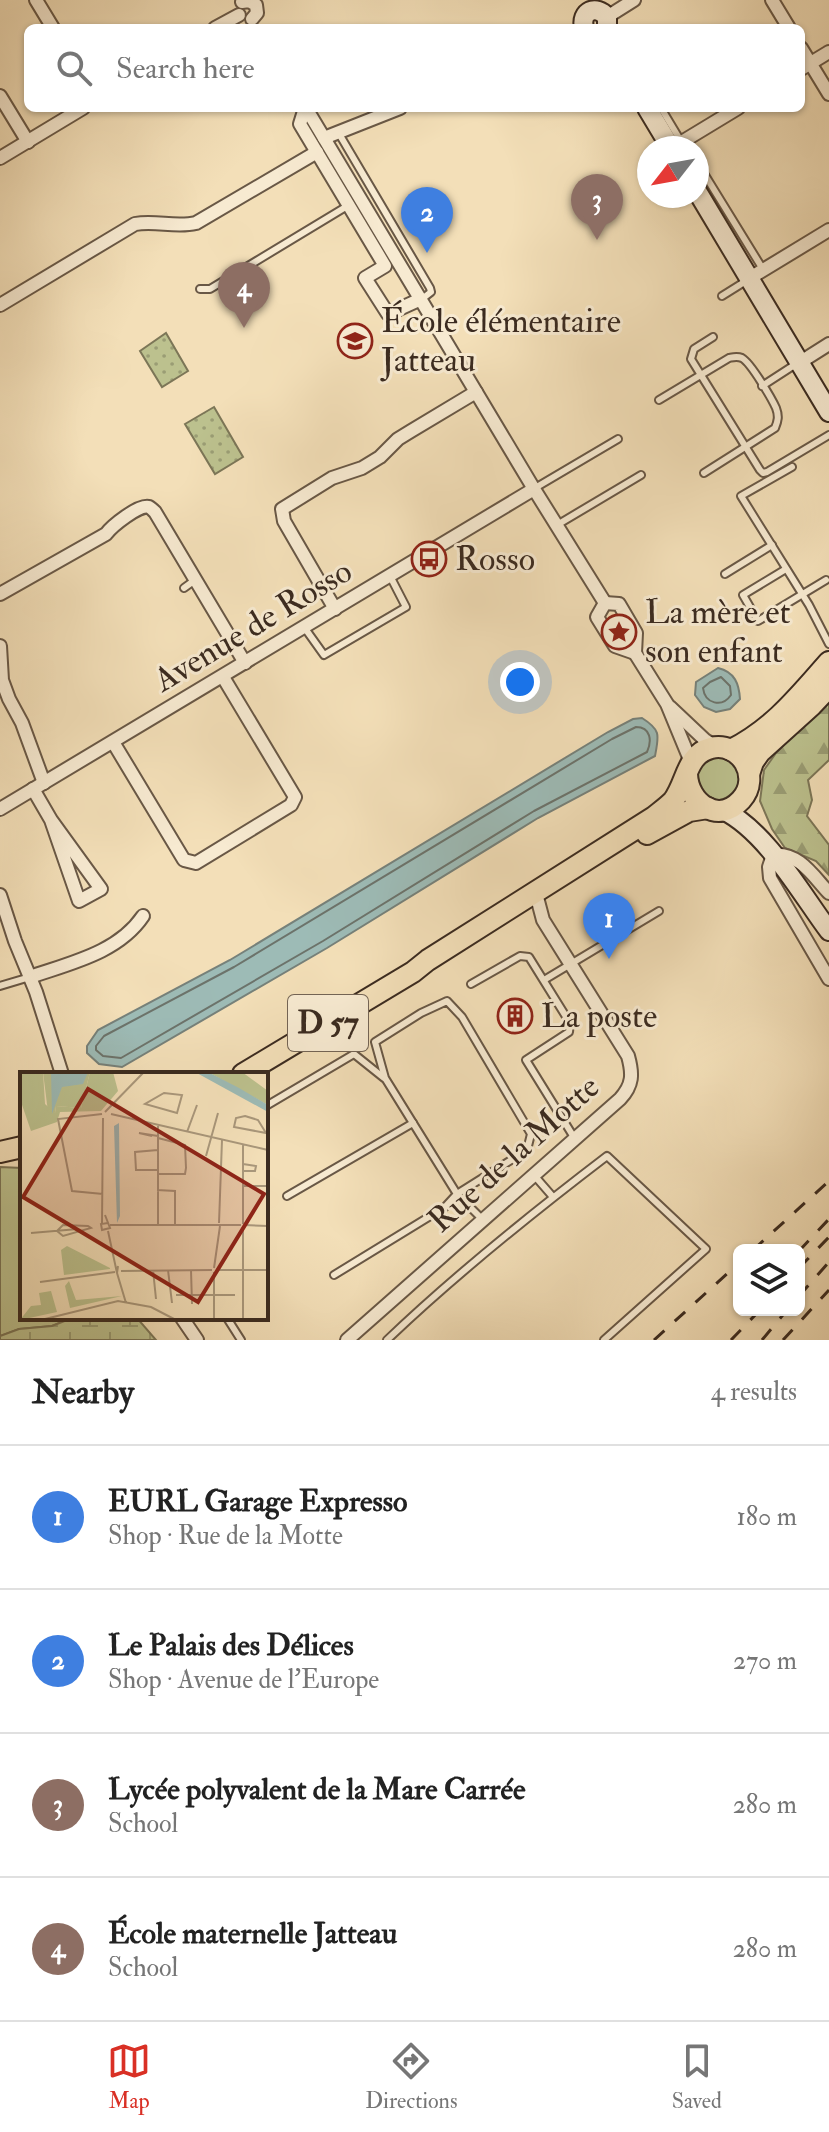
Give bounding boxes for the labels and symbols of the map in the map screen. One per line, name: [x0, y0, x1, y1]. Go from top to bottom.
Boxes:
north arrow: [637, 136, 709, 208]
pin: 3: [571, 174, 623, 240]
pin: 2: [401, 187, 453, 253]
pin: 4: [218, 262, 270, 328]
place label: École élémentaire Jatteau: [380, 299, 621, 382]
school or university icon: École élémentaire Jatteau: [336, 322, 374, 360]
place label: Rosso: [455, 538, 535, 581]
bus stop icon: Rosso: [410, 540, 448, 578]
street label: Avenue de Rosso: [145, 550, 360, 703]
place label: La mère et son enfant: [645, 591, 790, 673]
place icon: La mère et son enfant: [600, 613, 638, 651]
your location: [500, 662, 540, 702]
pin: 1: [583, 893, 635, 959]
road number: D 57: [288, 995, 368, 1051]
place label: La poste: [541, 995, 657, 1038]
building icon: La poste: [496, 997, 534, 1035]
street label: Rue de la Motte: [419, 1066, 609, 1242]
inset map: [20, 1072, 268, 1320]

